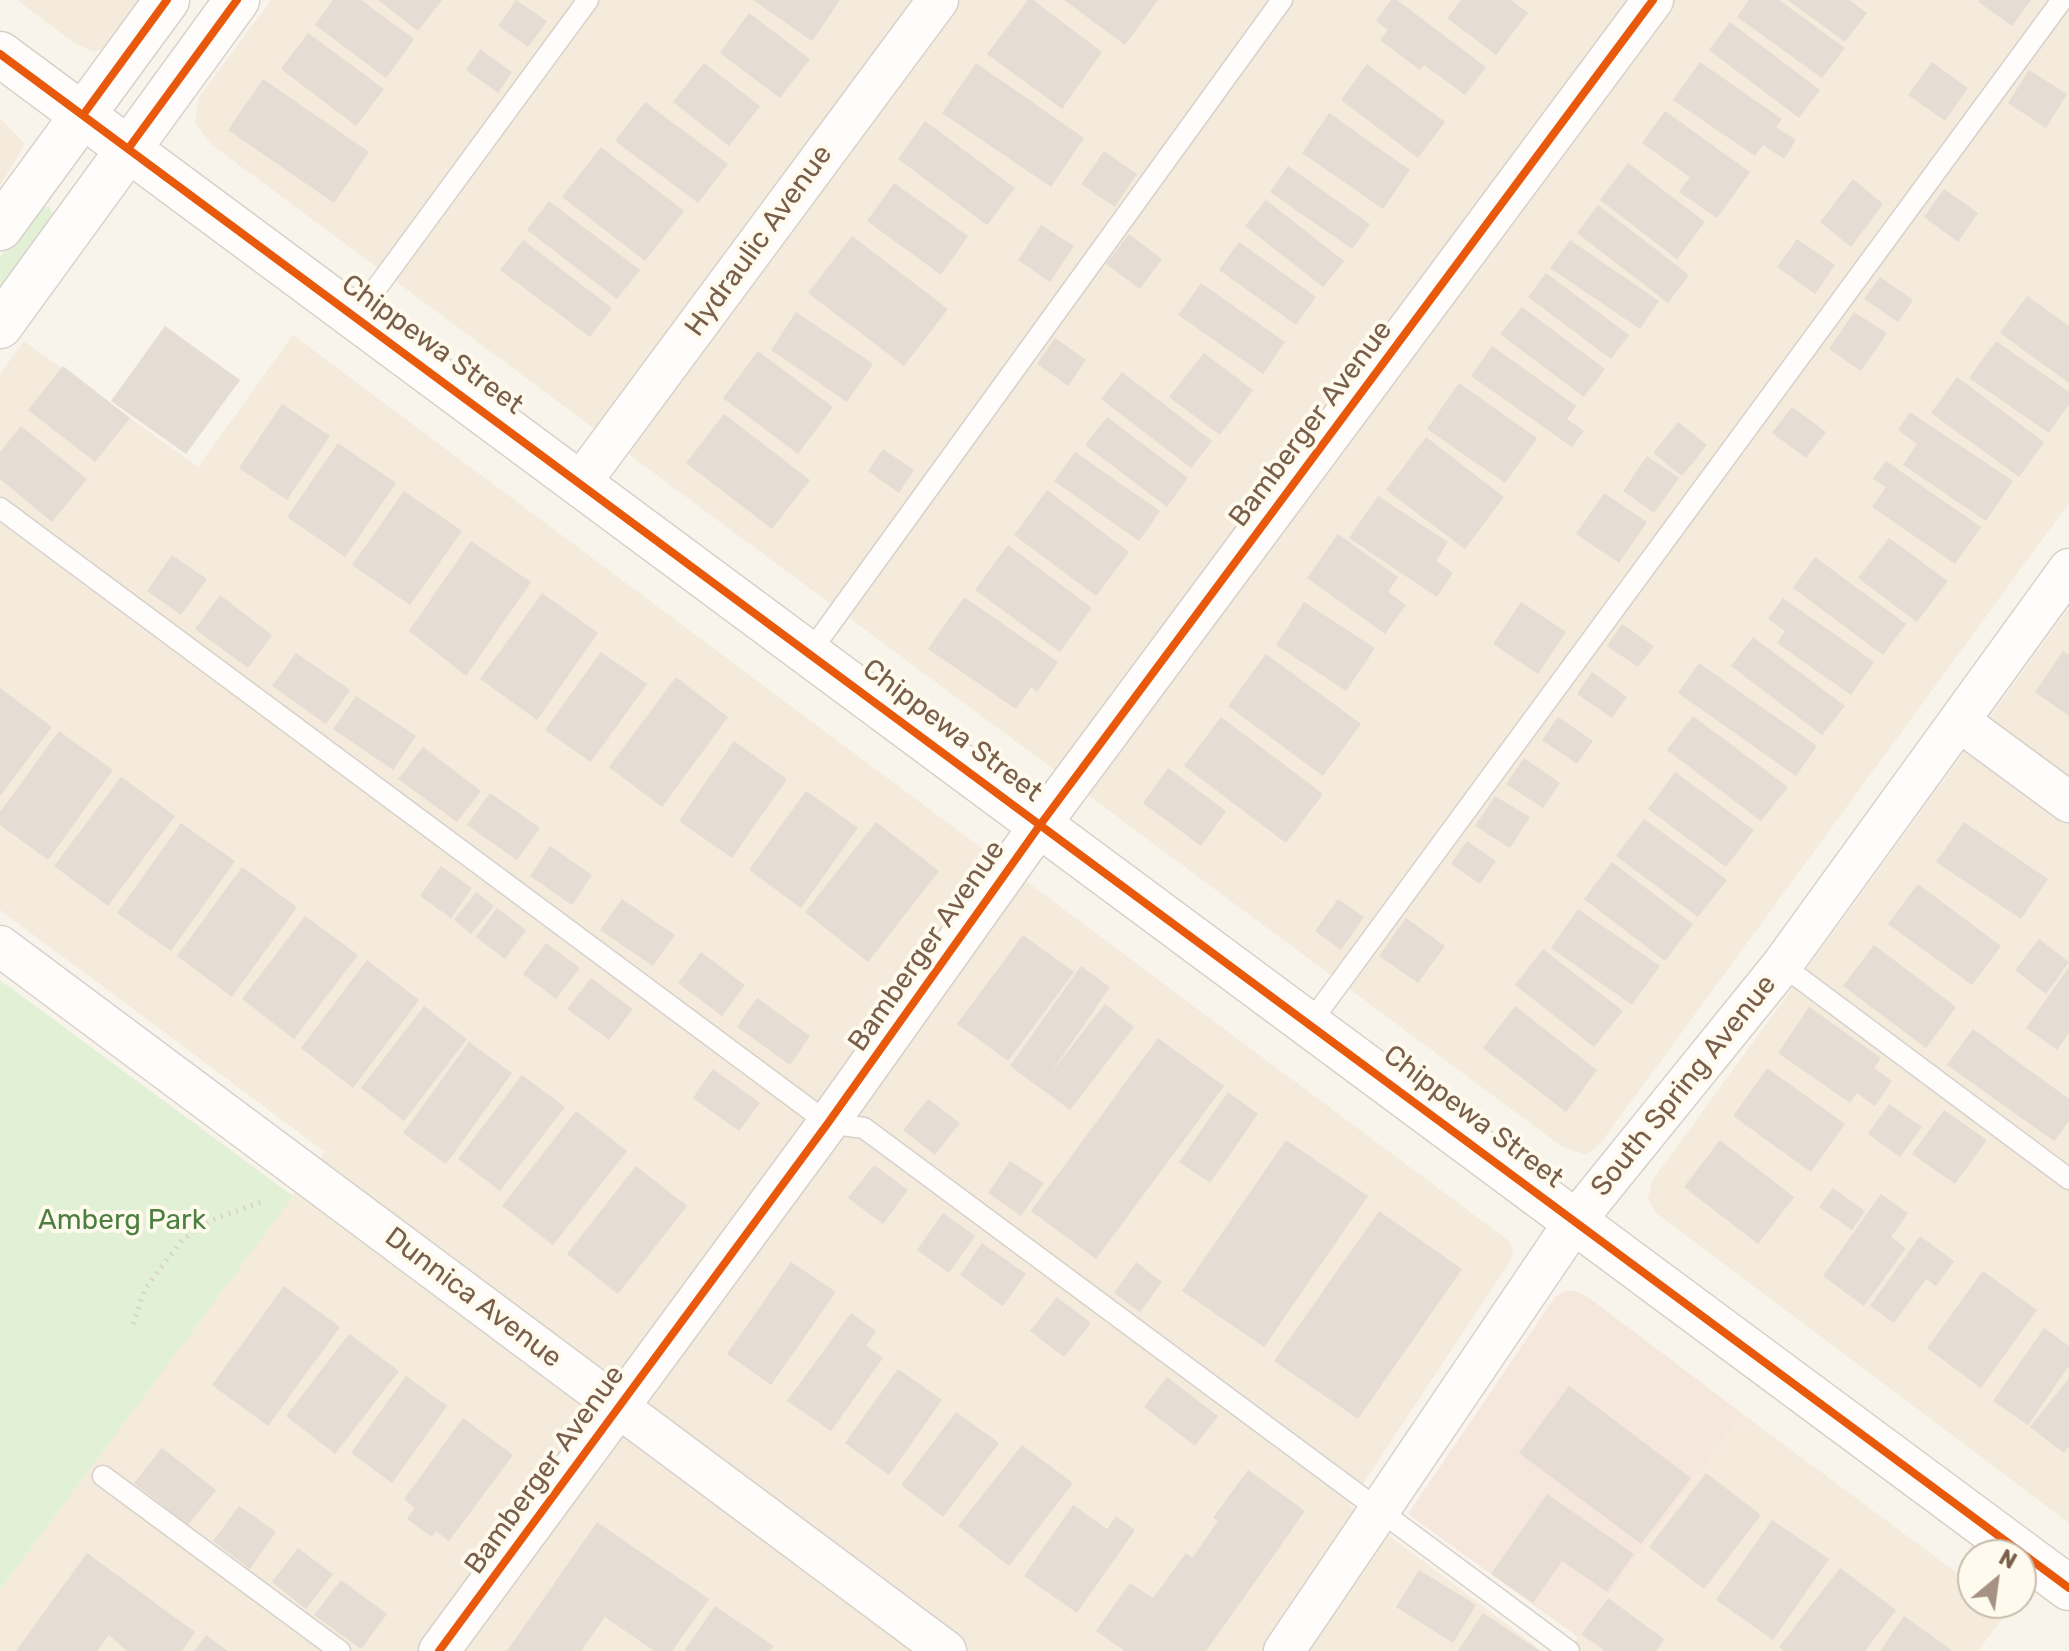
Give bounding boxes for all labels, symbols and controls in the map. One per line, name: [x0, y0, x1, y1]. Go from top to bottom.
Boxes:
street label: Hydraulic Avenue: [678, 139, 840, 343]
street label: Chippewa Street: [335, 268, 529, 422]
street label: Bamberger Avenue: [1222, 314, 1400, 534]
street label: Chippewa Street: [855, 652, 1049, 810]
street label: Bamberger Avenue: [842, 834, 1012, 1058]
street label: South Spring Avenue: [1584, 968, 1784, 1204]
street label: Chippewa Street: [1376, 1038, 1570, 1196]
park label: Amberg Park: [38, 1204, 206, 1238]
street label: Dunnica Avenue: [378, 1221, 568, 1375]
street label: Bamberger Avenue: [458, 1359, 632, 1581]
north arrow: [1957, 1539, 2037, 1619]
text: N: [1994, 1544, 2021, 1575]

